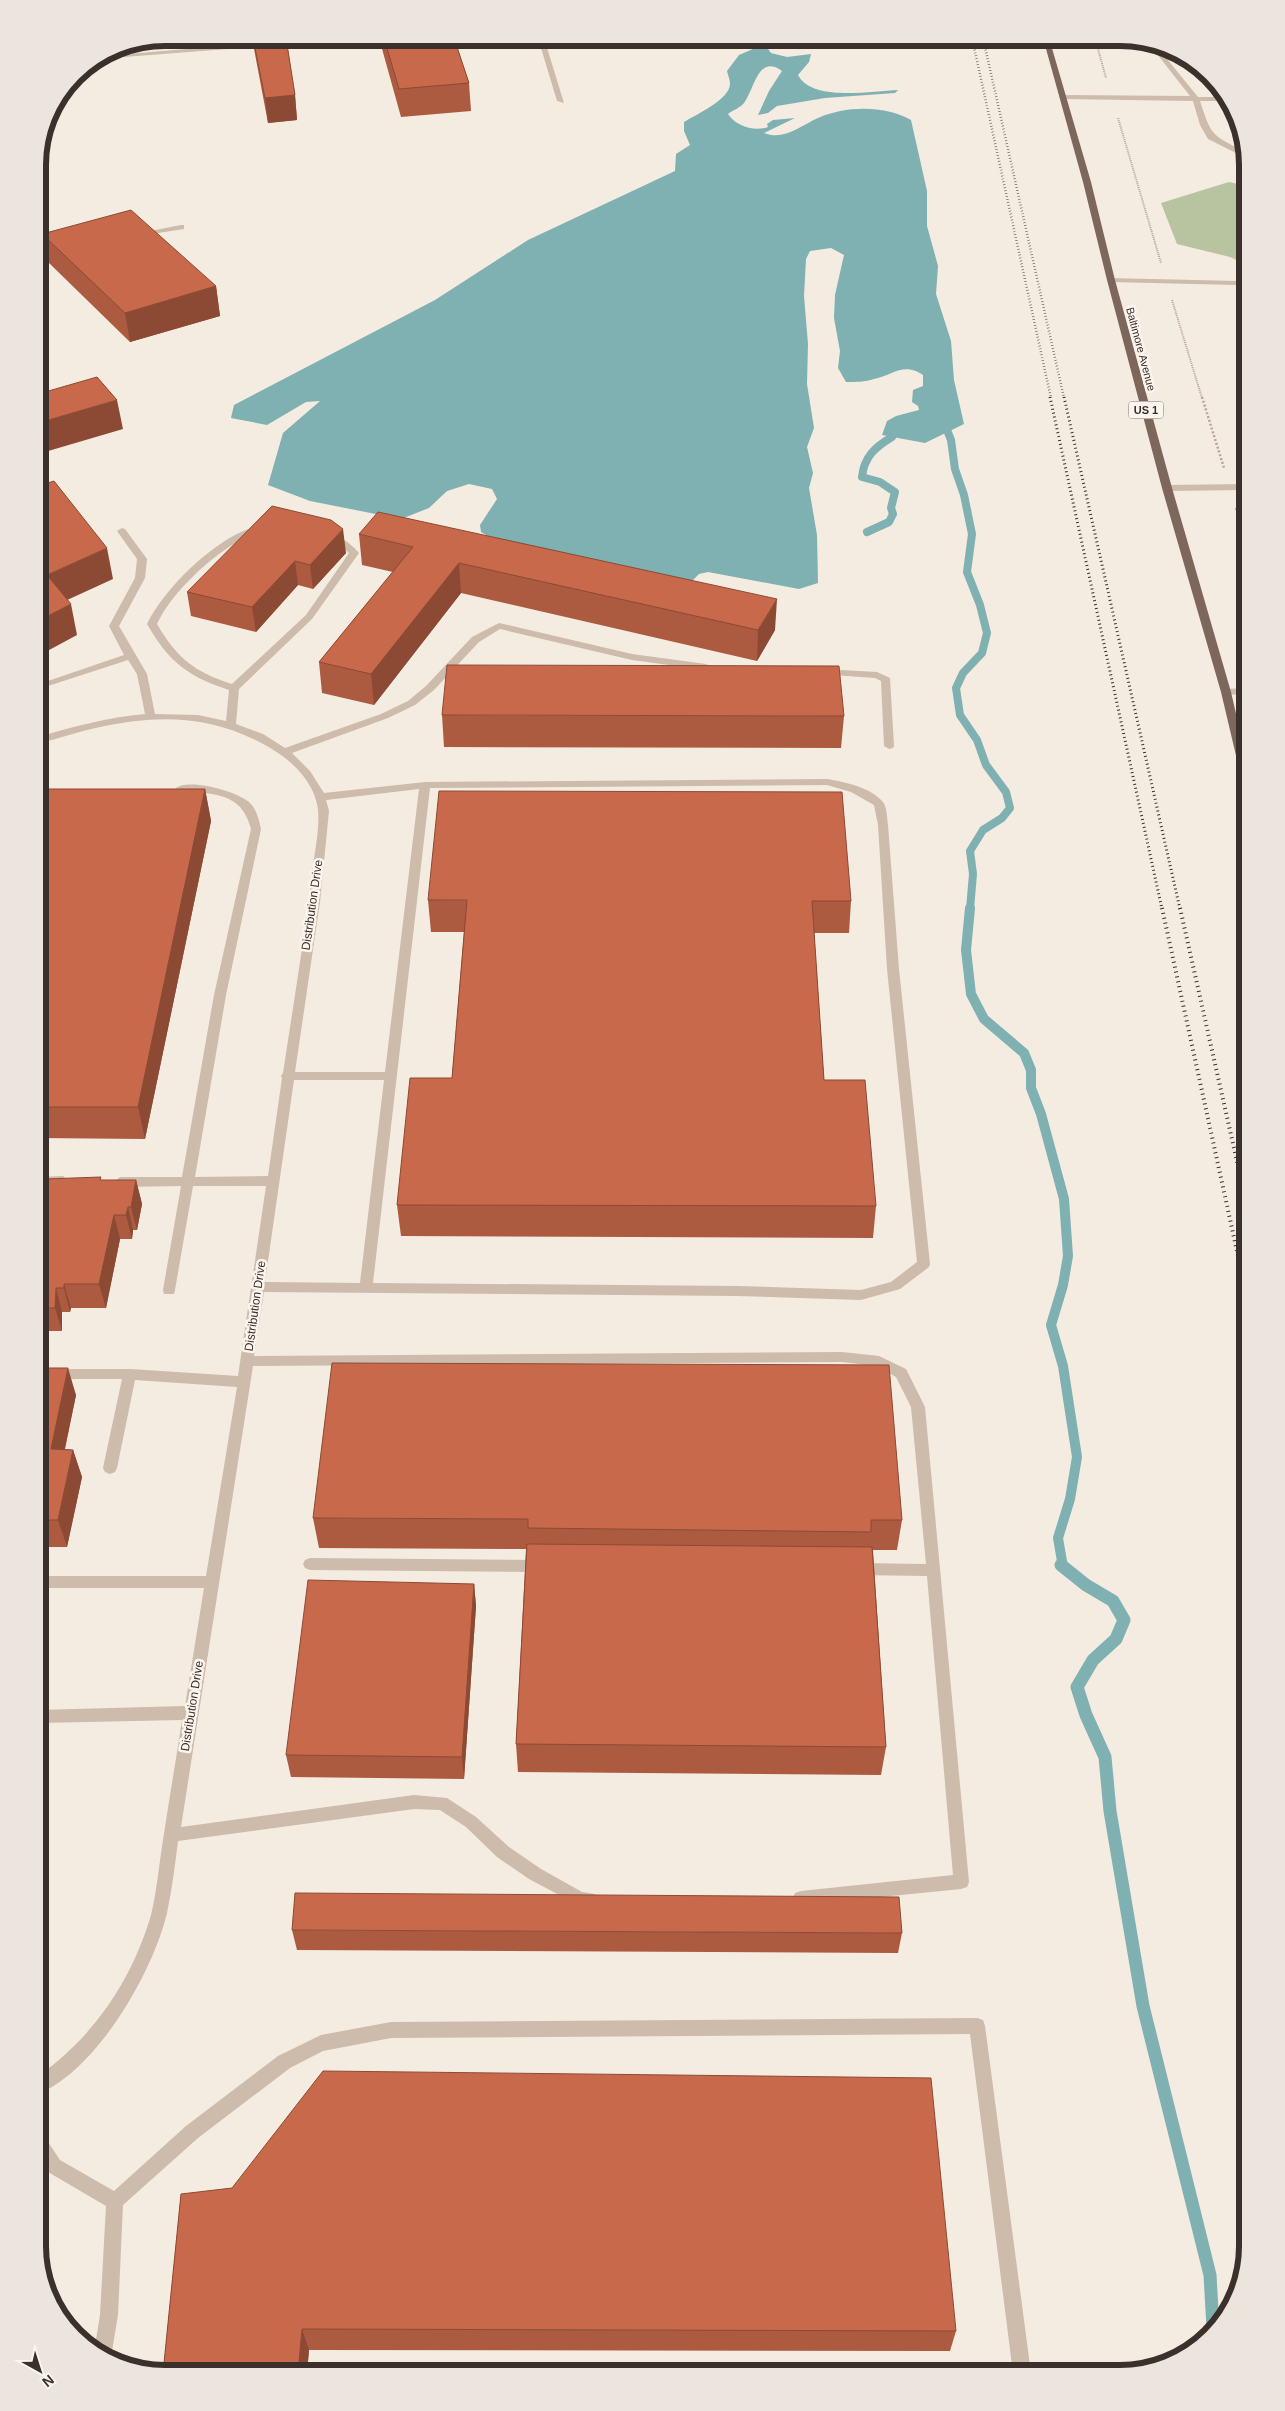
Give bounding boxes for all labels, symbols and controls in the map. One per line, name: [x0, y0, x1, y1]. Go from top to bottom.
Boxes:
street label: Baltimore Avenue: [1124, 306, 1158, 392]
road number: US 1: [1128, 402, 1164, 418]
street label: Distribution Drive: [299, 858, 325, 951]
street label: Distribution Drive: [242, 1259, 268, 1352]
street label: Distribution Drive: [178, 1659, 206, 1752]
north arrow: [15, 2346, 65, 2396]
text: N: [39, 2372, 57, 2391]

